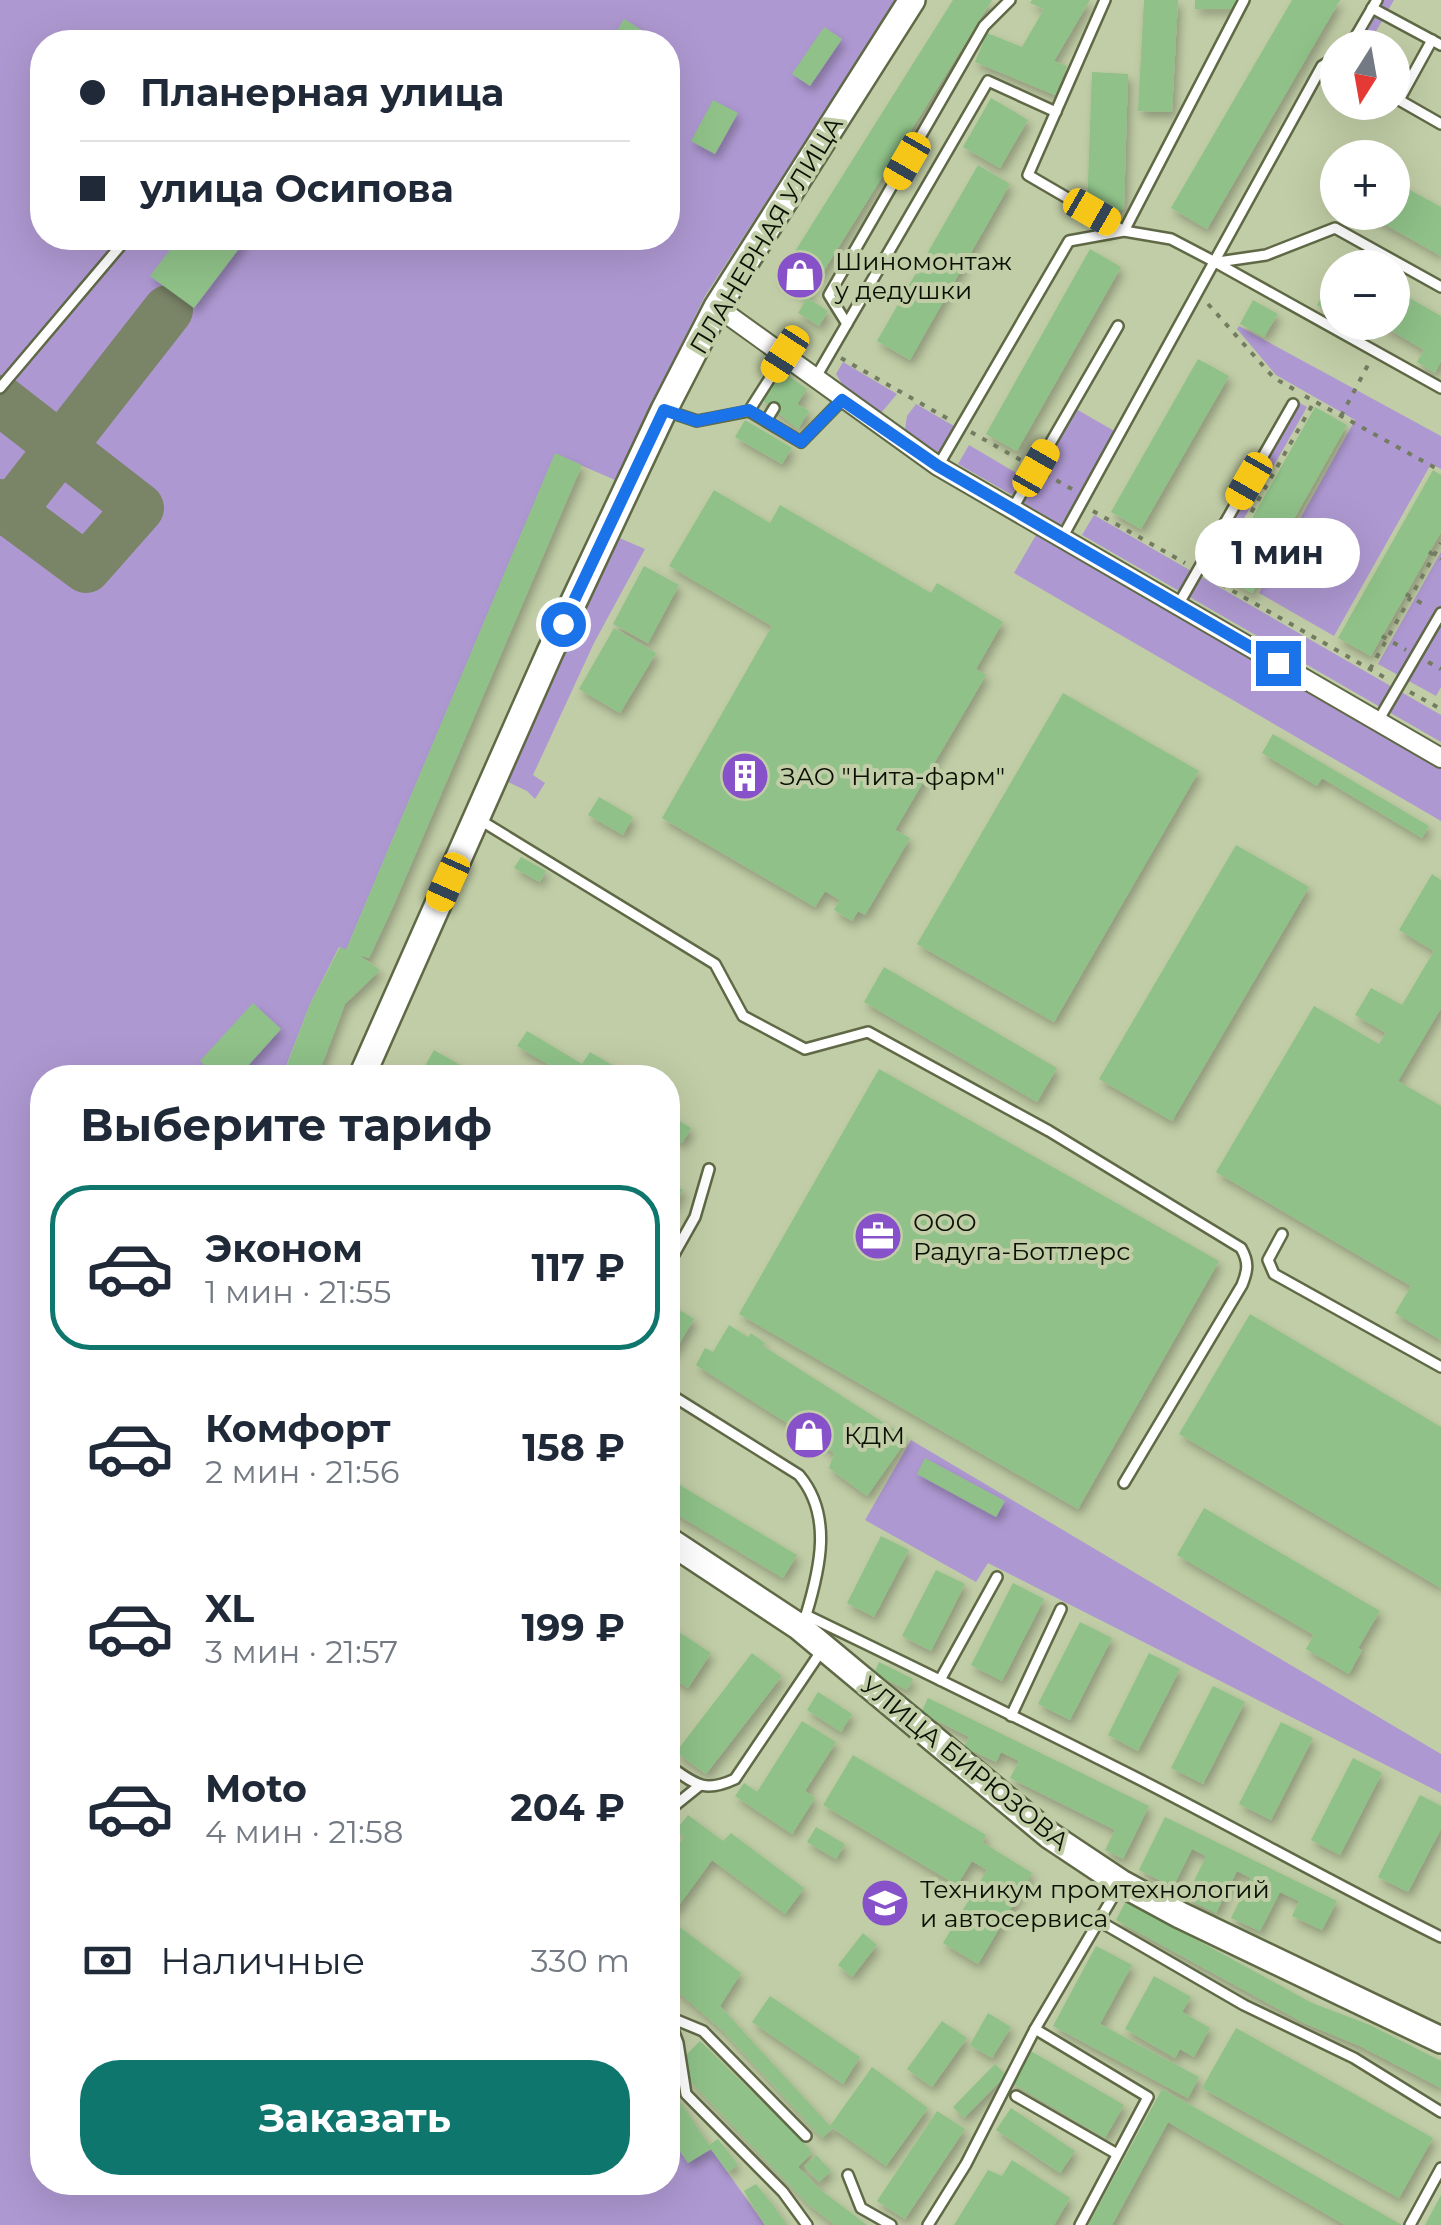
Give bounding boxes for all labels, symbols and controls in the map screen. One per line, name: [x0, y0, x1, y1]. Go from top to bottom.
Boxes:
north arrow: [1320, 30, 1410, 120]
map controls: [1320, 30, 1410, 340]
text: Планерная улица: [140, 69, 504, 116]
street label: ПЛАНЕРНАЯ УЛИЦА: [683, 110, 849, 359]
car: [879, 128, 935, 194]
button: +: [1320, 140, 1410, 230]
text: улица Осипова: [140, 165, 454, 212]
car: [1059, 184, 1125, 240]
place label: Шиномонтаж у дедушки: [834, 246, 1012, 305]
shop icon: Шиномонтаж у дедушки: [774, 249, 826, 301]
button: −: [1320, 250, 1410, 340]
car: [756, 321, 814, 387]
car: [1008, 435, 1064, 501]
car: [1221, 448, 1277, 514]
callout: 1 мин: [1196, 518, 1360, 588]
text: 1 мин: [1231, 533, 1324, 572]
route start: [541, 602, 586, 647]
route end: [1256, 641, 1301, 686]
building icon: ЗАО "Нита-фарм": [719, 750, 771, 802]
place label: ЗАО "Нита-фарм": [780, 761, 1005, 791]
car: [422, 848, 474, 916]
text: Выберите тариф: [80, 1097, 492, 1152]
place label: ООО Радуга-Боттлерс: [913, 1207, 1130, 1266]
office icon: ООО Радуга-Боттлерс: [852, 1210, 904, 1262]
icon: car: [85, 1223, 175, 1313]
text: Эконом: [205, 1225, 363, 1272]
text: 117 ₽: [531, 1244, 625, 1291]
text: 1 мин · 21:55: [205, 1272, 391, 1311]
icon: car: [85, 1403, 175, 1493]
text: Комфорт: [205, 1405, 391, 1452]
shop icon: КДМ: [783, 1409, 835, 1461]
place label: КДМ: [844, 1420, 905, 1450]
text: 158 ₽: [522, 1424, 625, 1471]
text: 2 мин · 21:56: [205, 1452, 399, 1491]
icon: car: [85, 1583, 175, 1673]
text: XL: [205, 1585, 254, 1632]
text: 199 ₽: [521, 1604, 625, 1651]
text: 3 мин · 21:57: [205, 1632, 398, 1671]
street label: УЛИЦА БИРЮЗОВА: [855, 1670, 1076, 1857]
icon: car: [85, 1763, 175, 1853]
text: Moto: [205, 1765, 307, 1812]
text: 204 ₽: [510, 1784, 625, 1831]
text: 4 мин · 21:58: [205, 1812, 403, 1851]
place label: Техникум промтехнологий и автосервиса: [920, 1874, 1270, 1933]
school or university icon: Техникум промтехнологий и автосервиса: [859, 1877, 911, 1929]
icon: cash: [80, 1933, 135, 1988]
text: Наличные: [160, 1937, 365, 1984]
text: 330 m: [531, 1941, 630, 1980]
button: Заказать: [80, 2060, 630, 2175]

